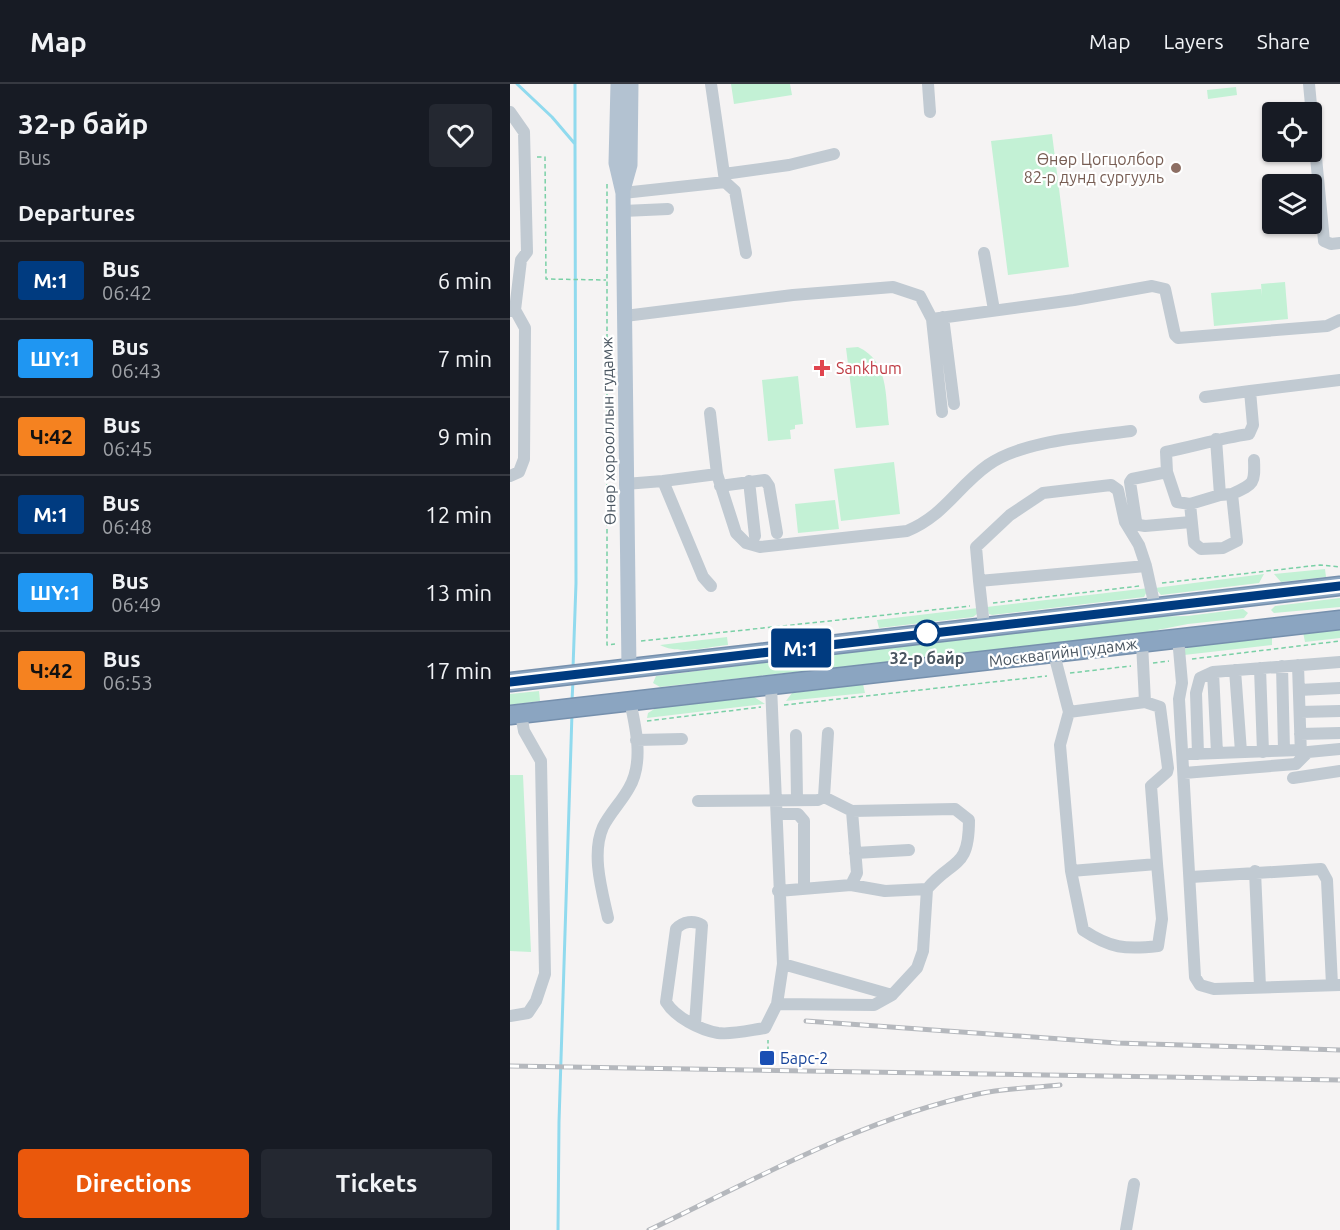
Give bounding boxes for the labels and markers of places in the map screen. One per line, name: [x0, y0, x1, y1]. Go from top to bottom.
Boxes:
place label: Өнөр Цогцолбор 82-р дунд сургууль: [1024, 150, 1164, 186]
marker: Өнөр Цогцолбор 82-р дунд сургууль: [1169, 161, 1183, 175]
marker: Sankhum: [813, 359, 831, 377]
place label: Sankhum: [836, 359, 902, 377]
marker: 32-р байр: [914, 620, 940, 646]
place label: 32-р байр: [890, 649, 964, 667]
marker: Барс-2: [758, 1049, 776, 1067]
place label: Барс-2: [780, 1049, 828, 1067]

